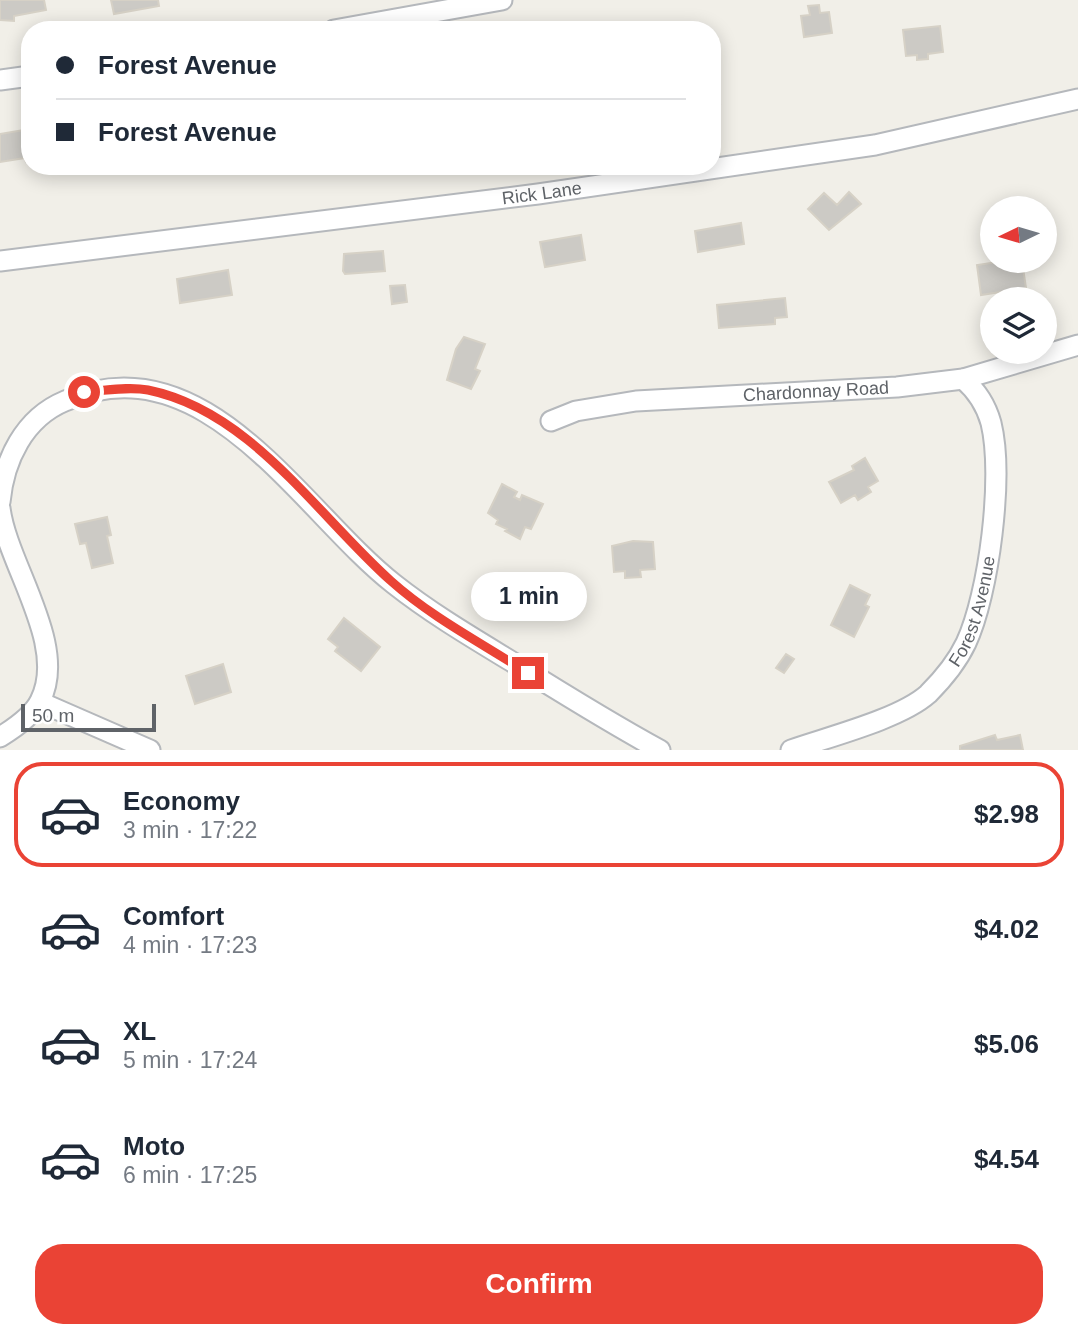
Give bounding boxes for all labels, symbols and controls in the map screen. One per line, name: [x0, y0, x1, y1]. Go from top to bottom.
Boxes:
text: Forest Avenue: [98, 50, 277, 80]
text: Forest Avenue: [98, 117, 277, 147]
street label: Rick Lane: [501, 178, 583, 208]
north arrow: [980, 196, 1057, 273]
map controls: [980, 196, 1057, 364]
button: layers: [980, 287, 1057, 364]
route start: [68, 376, 100, 408]
street label: Chardonnay Road: [742, 377, 890, 405]
street label: Forest Avenue: [945, 554, 999, 671]
callout: 1 min: [470, 572, 586, 620]
text: 1 min: [499, 583, 559, 609]
route end: [512, 657, 544, 689]
scale bar: [21, 701, 156, 733]
text: 50 m: [32, 705, 74, 726]
icon: car: [39, 783, 102, 846]
text: Economy: [123, 786, 240, 816]
text: $2.98: [974, 799, 1039, 829]
text: 3 min · 17:22: [123, 817, 257, 843]
icon: car: [39, 898, 102, 961]
text: Comfort: [123, 901, 224, 931]
text: $4.02: [974, 914, 1039, 944]
text: 4 min · 17:23: [123, 932, 257, 958]
icon: car: [39, 1013, 102, 1076]
text: XL: [123, 1016, 156, 1046]
text: $5.06: [974, 1029, 1039, 1059]
text: 5 min · 17:24: [123, 1047, 257, 1073]
icon: car: [39, 1128, 102, 1191]
text: Moto: [123, 1131, 185, 1161]
text: $4.54: [974, 1144, 1039, 1174]
text: 6 min · 17:25: [123, 1162, 257, 1188]
button: Confirm: [35, 1244, 1043, 1324]

